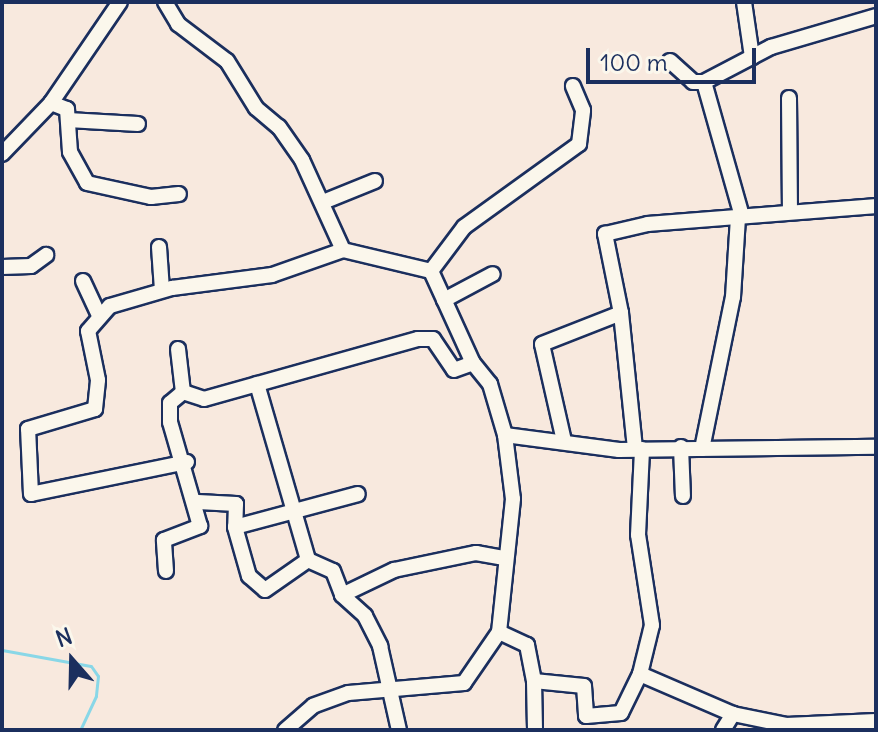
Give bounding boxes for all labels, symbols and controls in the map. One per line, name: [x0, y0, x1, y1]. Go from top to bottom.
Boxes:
scale bar: [590, 32, 760, 82]
text: 100 m: [600, 47, 668, 77]
north arrow: [32, 620, 112, 700]
text: N: [52, 622, 76, 653]

